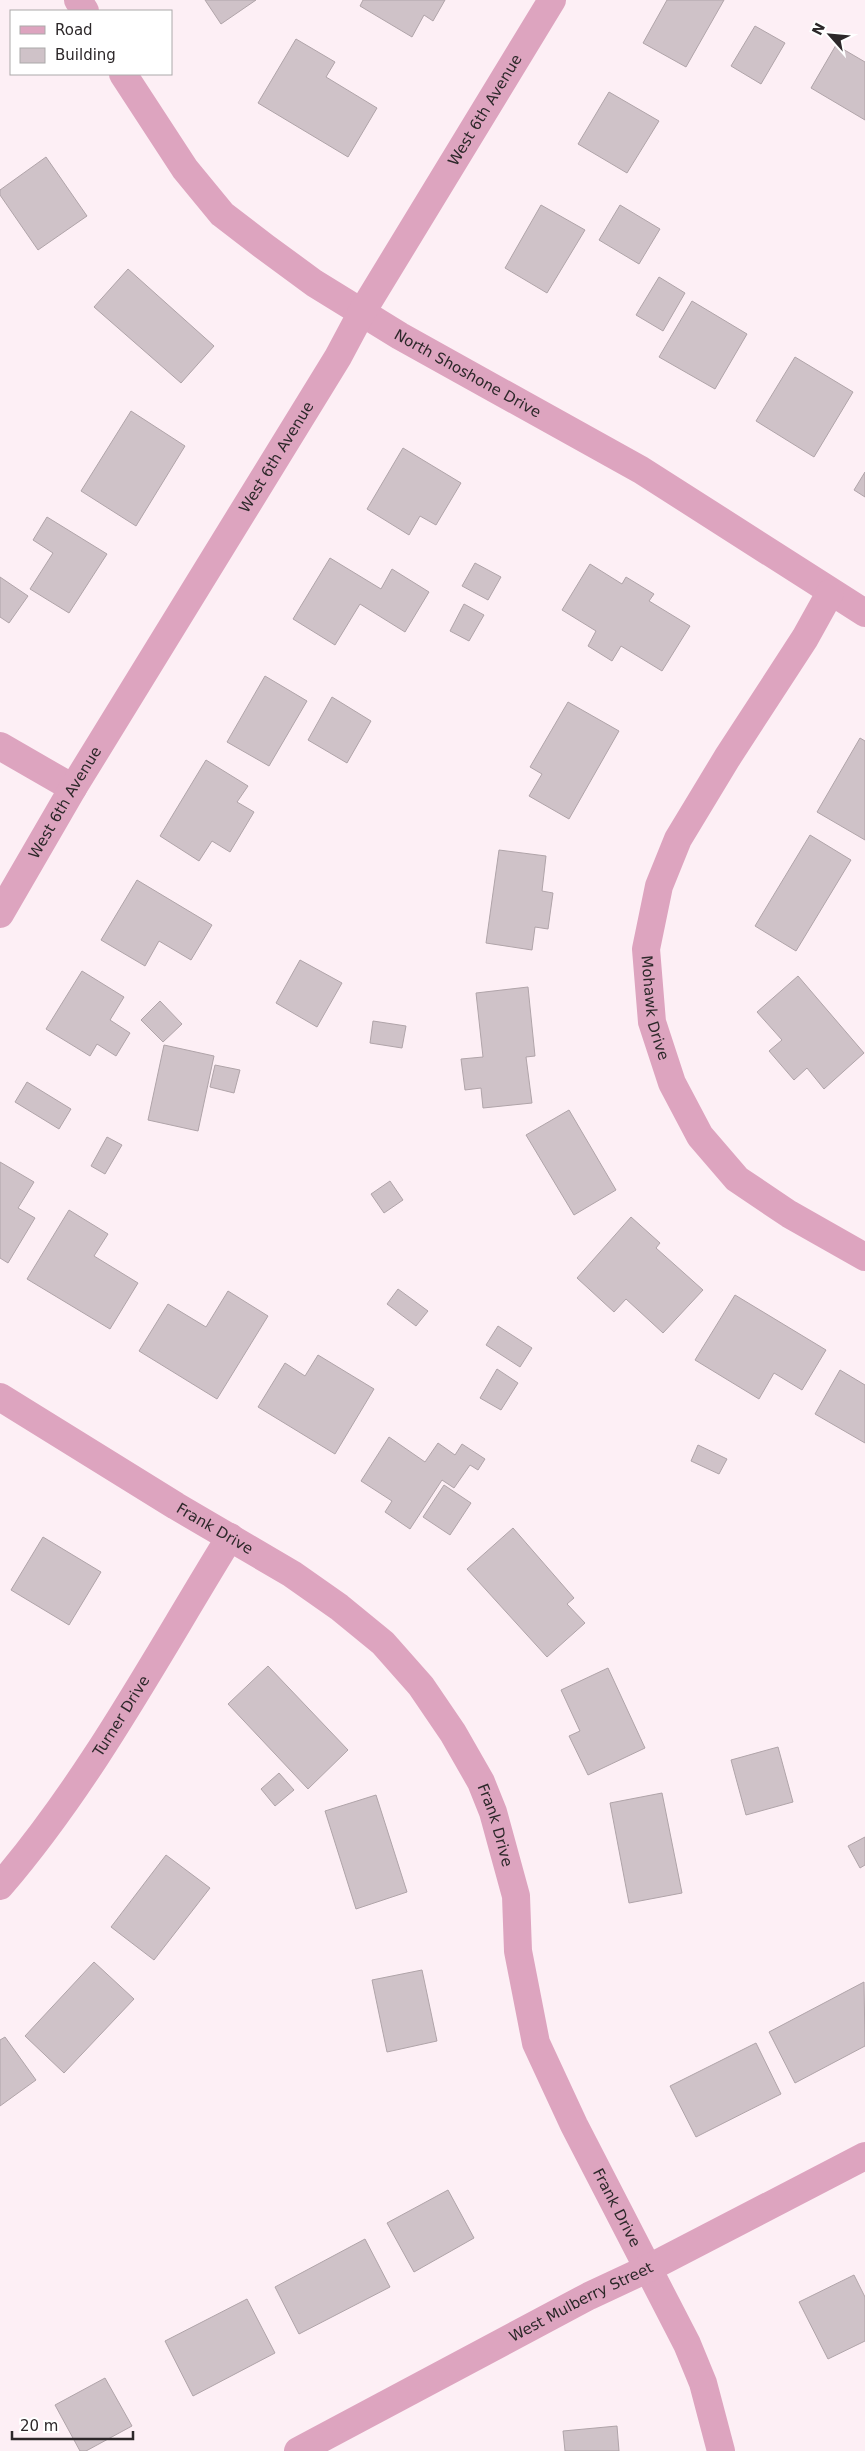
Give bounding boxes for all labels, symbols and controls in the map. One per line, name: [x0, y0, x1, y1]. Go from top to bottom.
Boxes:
legend: [10, 10, 172, 75]
north arrow: [805, 10, 855, 60]
text: N: [809, 20, 828, 38]
text: Road: [55, 21, 93, 39]
text: Building: [55, 46, 116, 64]
street label: West 6th Avenue: [444, 51, 526, 169]
street label: North Shoshone Drive: [391, 326, 544, 422]
street label: West 6th Avenue: [235, 398, 317, 516]
street label: West 6th Avenue: [25, 743, 105, 862]
street label: Mohawk Drive: [638, 955, 673, 1063]
street label: Frank Drive: [173, 1499, 256, 1558]
street label: Turner Drive: [89, 1672, 153, 1761]
street label: Frank Drive: [474, 1781, 517, 1869]
street label: Frank Drive: [589, 2165, 644, 2250]
street label: West Mulberry Street: [506, 2258, 656, 2346]
scale bar: [12, 2408, 134, 2440]
text: 20 m: [20, 2417, 58, 2435]

